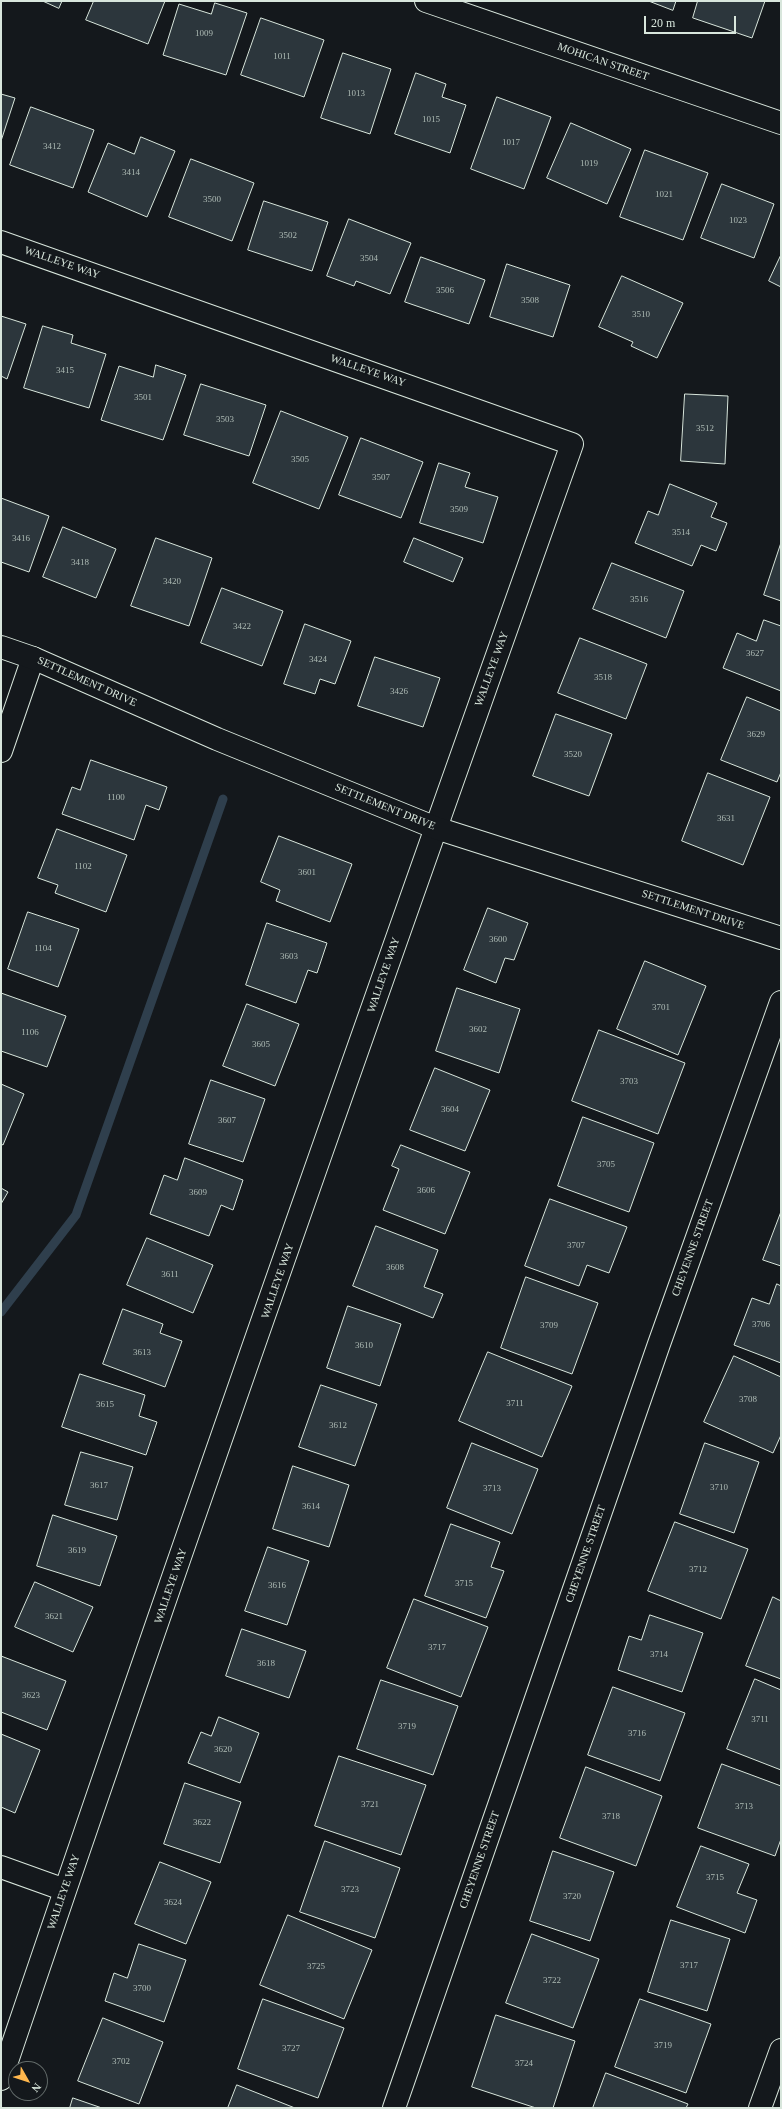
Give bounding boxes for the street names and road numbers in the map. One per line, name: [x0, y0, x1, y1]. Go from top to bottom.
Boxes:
street label: MOHICAN STREET: [556, 40, 650, 84]
street label: WALLEYE WAY: [23, 244, 101, 282]
street label: WALLEYE WAY: [329, 352, 407, 390]
street label: WALLEYE WAY: [472, 630, 512, 708]
street label: SETTLEMENT DRIVE: [35, 654, 139, 710]
street label: SETTLEMENT DRIVE: [333, 781, 437, 833]
street label: SETTLEMENT DRIVE: [640, 887, 746, 933]
street label: WALLEYE WAY: [365, 936, 403, 1014]
street label: CHEYENNE STREET: [669, 1198, 717, 1298]
street label: WALLEYE WAY: [259, 1242, 297, 1320]
street label: CHEYENNE STREET: [563, 1503, 609, 1605]
street label: WALLEYE WAY: [152, 1547, 190, 1625]
street label: CHEYENNE STREET: [457, 1809, 503, 1911]
street label: WALLEYE WAY: [45, 1853, 83, 1931]

